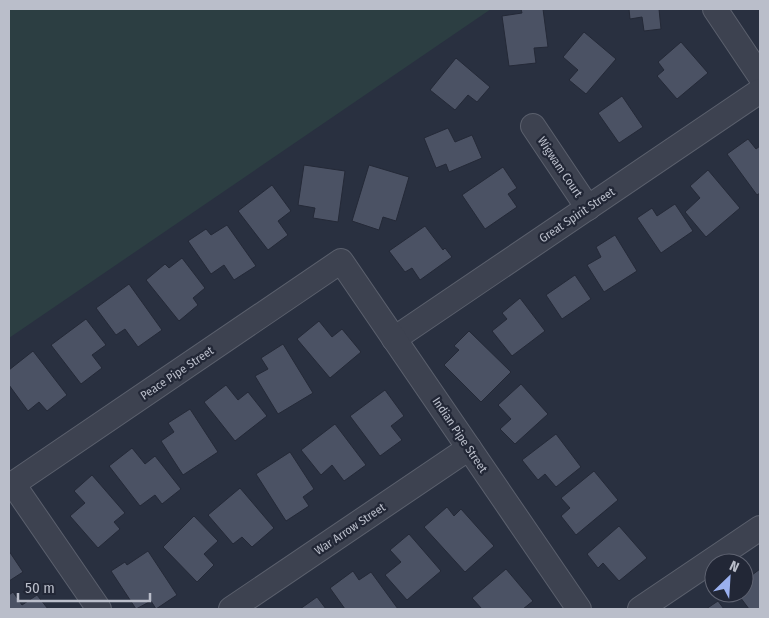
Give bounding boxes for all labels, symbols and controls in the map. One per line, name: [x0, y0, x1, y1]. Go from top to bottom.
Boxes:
street label: Wigwam Court: [535, 134, 585, 200]
street label: Great Spirit Street: [537, 185, 617, 245]
street label: Peace Pipe Street: [138, 343, 216, 403]
street label: Indian Pipe Street: [430, 395, 490, 475]
street label: War Arrow Street: [312, 500, 388, 558]
north arrow: [704, 553, 754, 603]
text: N: [727, 557, 742, 576]
scale bar: [18, 570, 150, 602]
text: 50 m: [25, 579, 55, 597]

